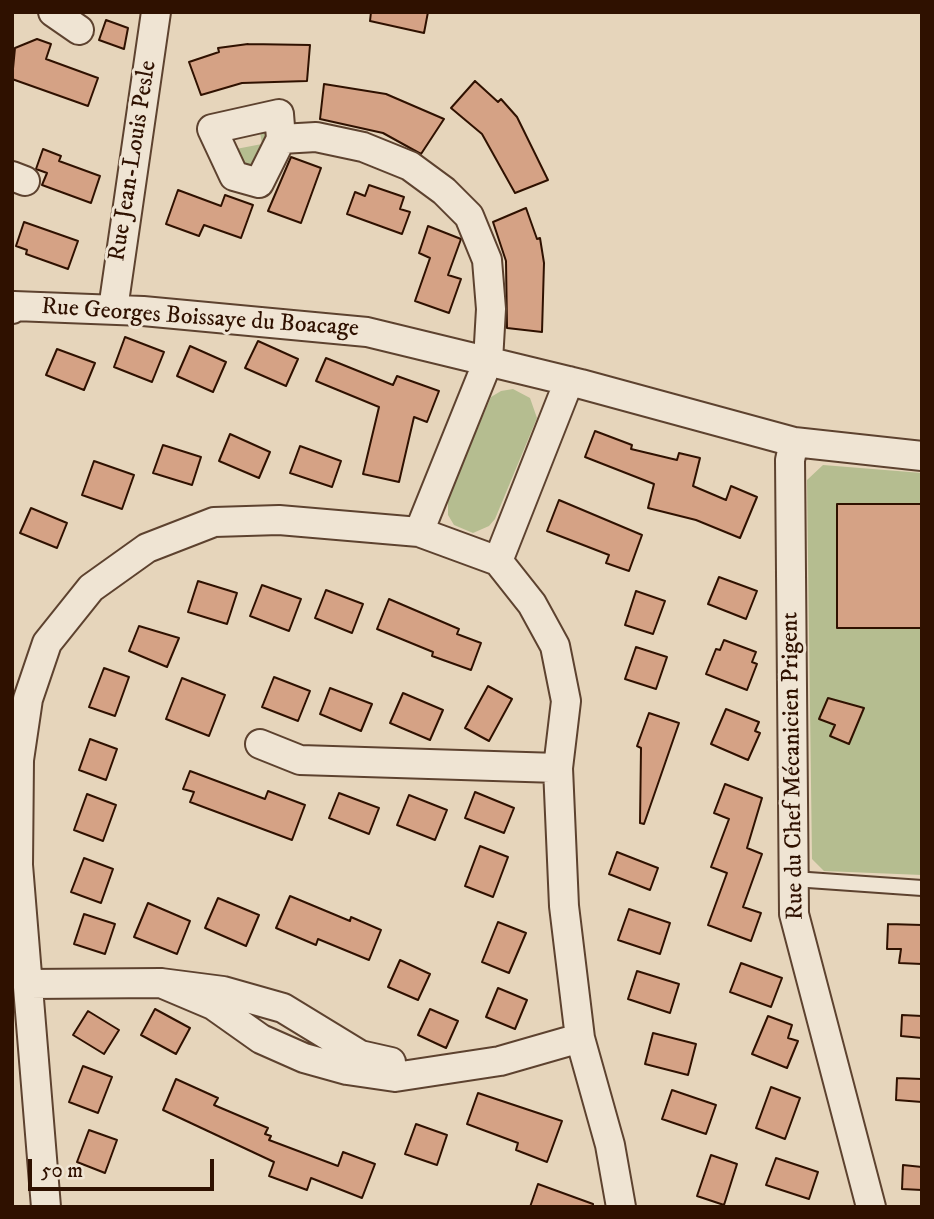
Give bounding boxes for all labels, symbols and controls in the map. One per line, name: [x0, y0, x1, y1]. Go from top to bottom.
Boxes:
street label: Rue Jean-Louis Pesle: [104, 59, 164, 263]
street label: Rue Georges Boissaye du Boacage: [40, 294, 360, 344]
street label: Rue du Chef Mécanicien Prigent: [777, 612, 811, 920]
scale bar: [32, 1146, 217, 1190]
text: 50 m: [41, 1158, 83, 1184]

